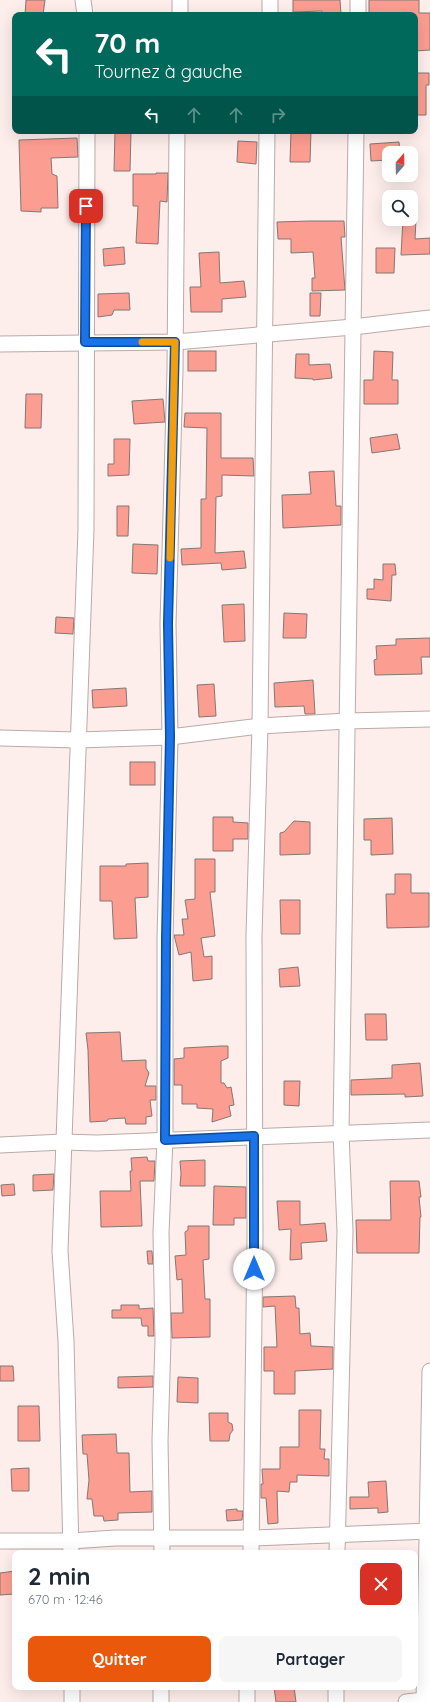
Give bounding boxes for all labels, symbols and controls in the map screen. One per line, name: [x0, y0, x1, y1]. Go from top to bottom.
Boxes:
text: 70 m: [94, 25, 160, 60]
icon: left: [28, 28, 80, 80]
text: Tournez à gauche: [94, 60, 243, 83]
icon: left: [141, 104, 163, 126]
icon: ahead: [183, 104, 205, 126]
icon: ahead: [225, 104, 247, 126]
icon: right: [267, 104, 289, 126]
north arrow: [382, 146, 418, 182]
map controls: [382, 146, 418, 226]
pin: [69, 189, 103, 223]
button: search: [382, 190, 418, 226]
icon: arrive: [75, 195, 97, 217]
position arrow: [233, 1248, 275, 1290]
text: 2 min: [28, 1561, 90, 1591]
button: close: [360, 1563, 402, 1605]
text: 670 m · 12:46: [28, 1591, 103, 1607]
button: Quitter: [28, 1636, 211, 1682]
button: Partager: [219, 1636, 402, 1682]

